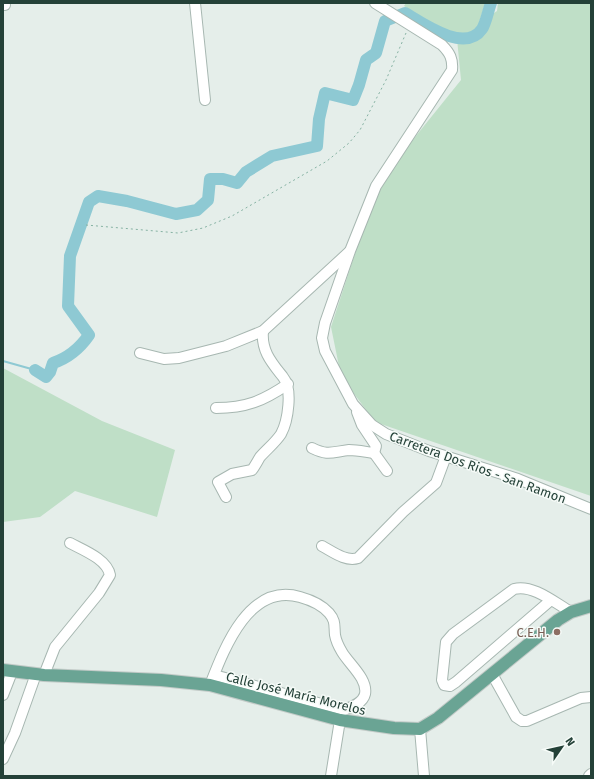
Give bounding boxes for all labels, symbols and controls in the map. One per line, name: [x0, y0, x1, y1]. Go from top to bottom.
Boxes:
street label: Carretera Dos Rios - San Ramon: [387, 428, 568, 506]
place label: C.E.H.: [517, 625, 549, 640]
marker: C.E.H.: [552, 627, 562, 637]
street label: Calle José María Morelos: [224, 669, 367, 718]
north arrow: [542, 727, 582, 767]
text: N: [562, 735, 577, 748]

